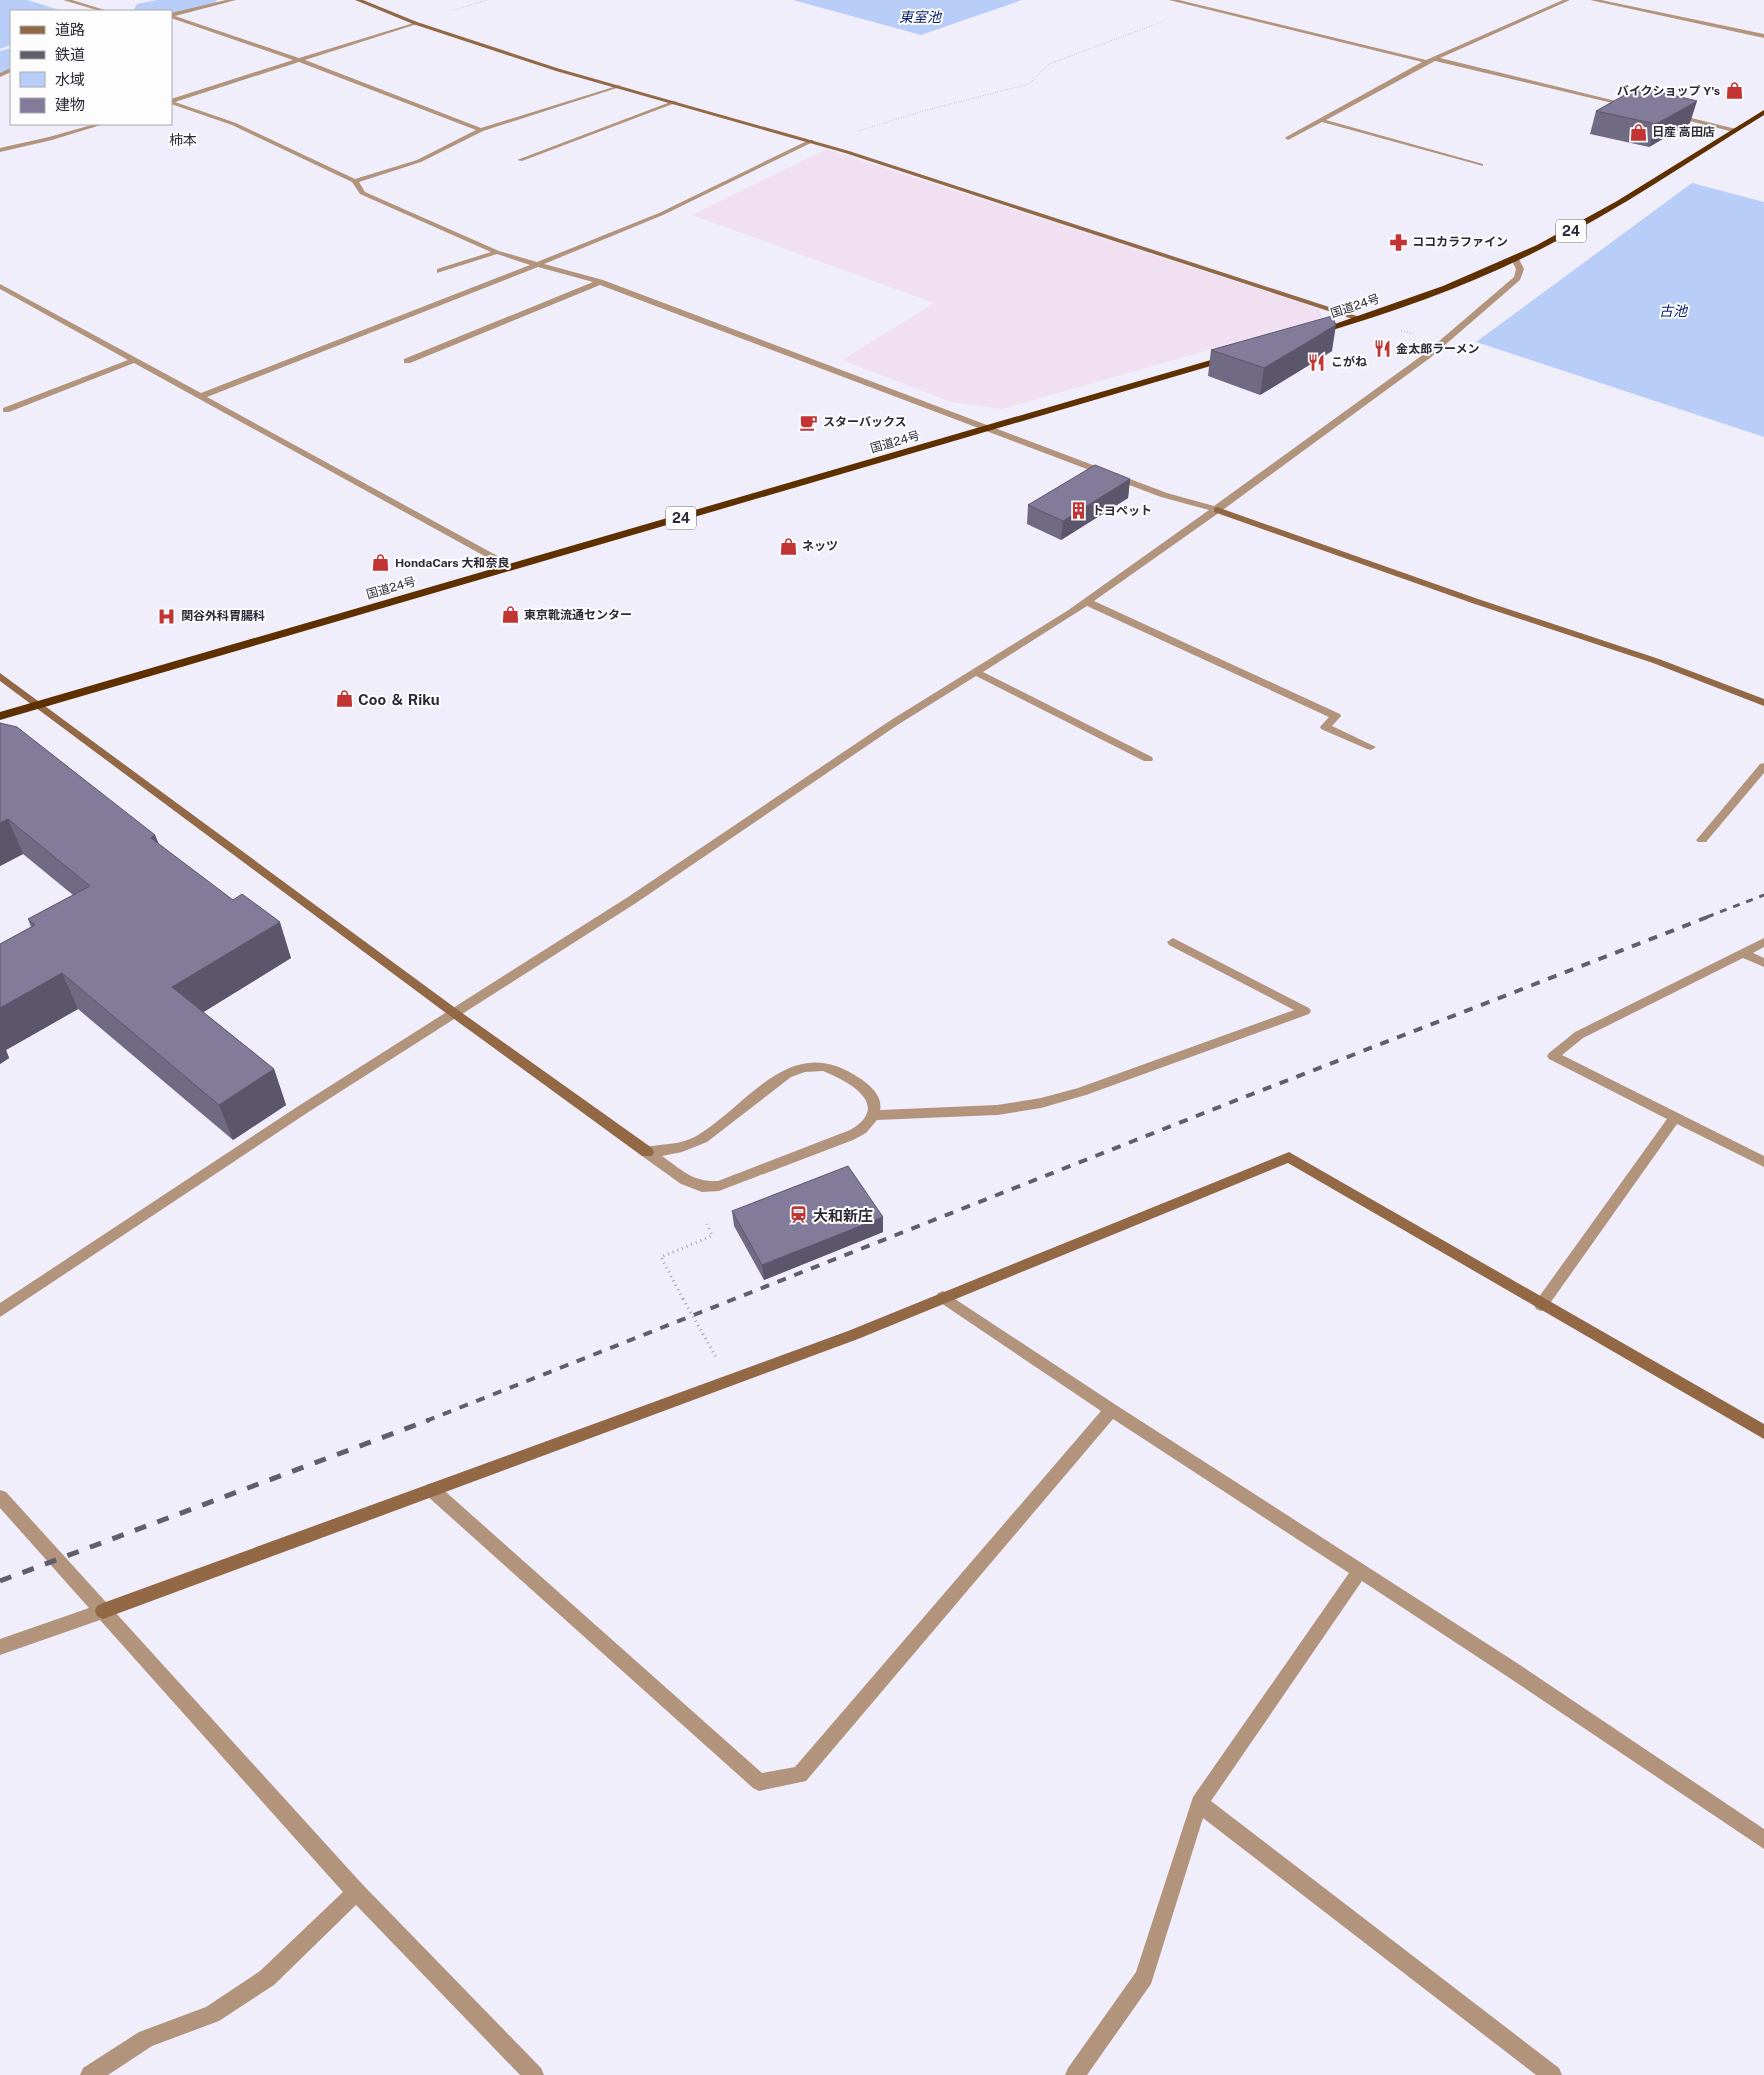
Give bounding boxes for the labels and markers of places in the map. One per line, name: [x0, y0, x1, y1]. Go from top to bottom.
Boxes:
shop icon: バイクショップ Y's: [1724, 81, 1744, 101]
place label: バイクショップ Y's: [1617, 84, 1720, 98]
shop icon: 日産 高田店: [1628, 122, 1648, 142]
place label: 日産 高田店: [1652, 125, 1715, 139]
pharmacy icon: ココカラファイン: [1388, 232, 1408, 252]
place label: ココカラファイン: [1412, 235, 1508, 249]
restaurant icon: 金太郎ラーメン: [1372, 339, 1392, 359]
place label: 金太郎ラーメン: [1396, 342, 1480, 356]
restaurant icon: こがね: [1307, 352, 1327, 372]
place label: こがね: [1331, 355, 1367, 369]
cafe icon: スターバックス: [799, 412, 819, 432]
place label: スターバックス: [823, 415, 907, 429]
building icon: トヨペット: [1068, 501, 1088, 521]
place label: トヨペット: [1092, 504, 1152, 518]
shop icon: ネッツ: [778, 536, 798, 556]
place label: ネッツ: [802, 539, 838, 553]
shop icon: HondaCars 大和奈良: [371, 553, 391, 573]
place label: HondaCars 大和奈良: [395, 556, 509, 570]
shop icon: 東京靴流通センター: [500, 605, 520, 625]
hospital icon: 関谷外科胃腸科: [157, 606, 177, 626]
place label: 東京靴流通センター: [524, 608, 632, 622]
place label: 関谷外科胃腸科: [181, 609, 265, 623]
shop icon: Coo ＆ Riku: [334, 689, 354, 709]
place label: Coo ＆ Riku: [358, 691, 440, 708]
station icon: 大和新庄: [789, 1205, 809, 1225]
place label: 大和新庄: [813, 1207, 873, 1224]

